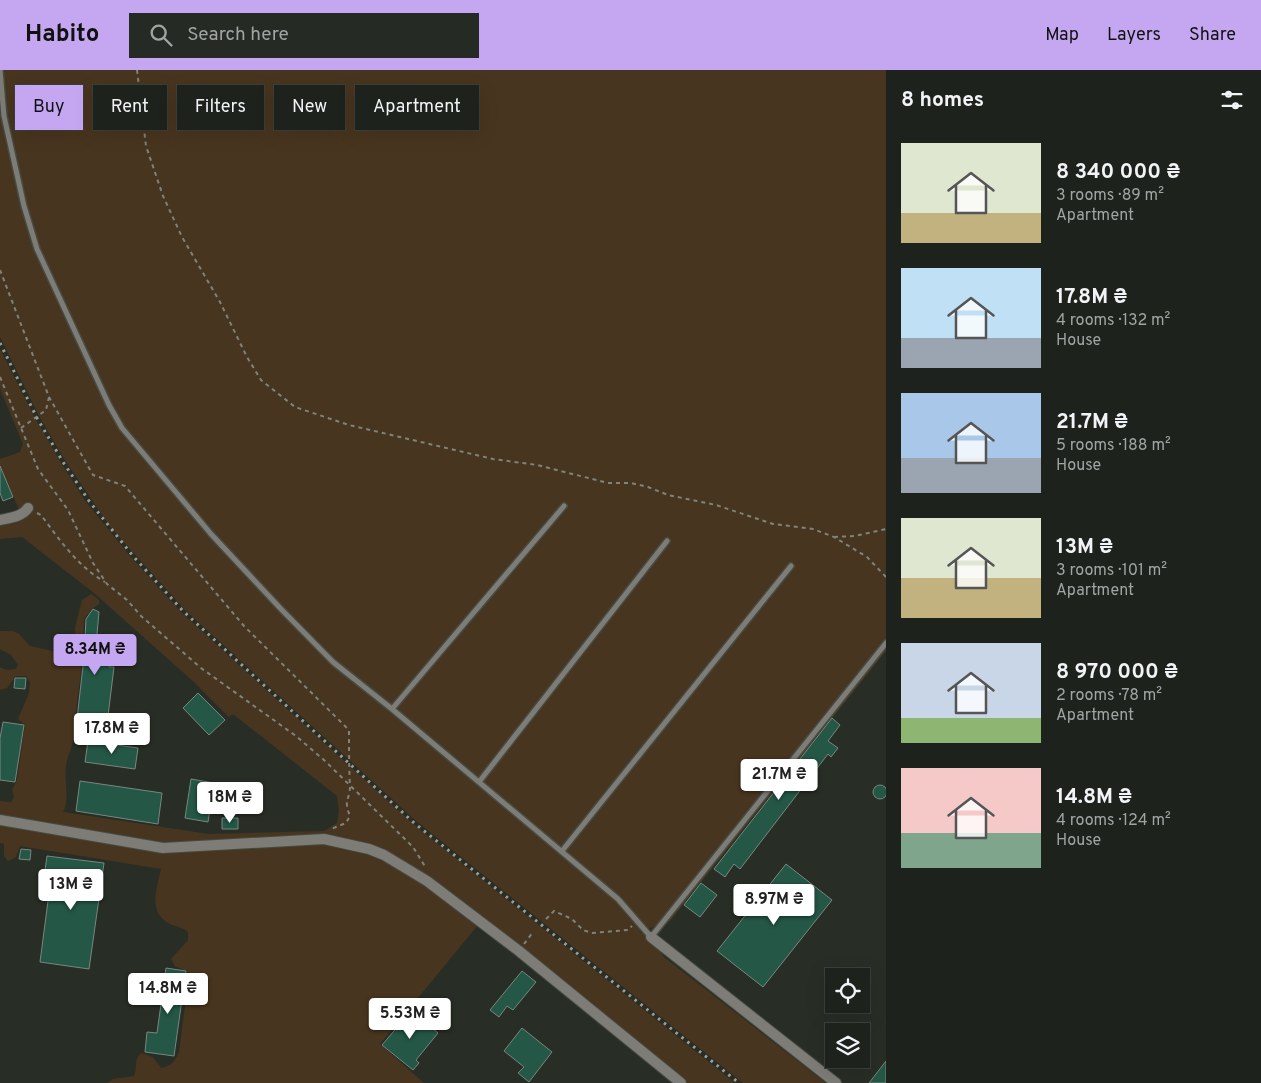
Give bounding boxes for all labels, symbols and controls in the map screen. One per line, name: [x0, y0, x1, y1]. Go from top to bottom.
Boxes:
search box: [129, 13, 479, 58]
text: Habito: [25, 20, 99, 50]
icon: search: [147, 21, 175, 49]
text: Search here: [187, 23, 289, 47]
text: Map: [1045, 24, 1079, 47]
text: Layers: [1107, 24, 1161, 47]
text: Share: [1189, 24, 1236, 47]
chip: Buy: [15, 85, 83, 130]
chip: Rent: [93, 85, 167, 130]
chip: Filters: [177, 85, 264, 130]
chip: New: [274, 85, 345, 130]
chip: Apartment: [355, 85, 479, 130]
icon: filters: [1218, 86, 1246, 114]
text: 8 homes: [901, 87, 984, 114]
text: 8 340 000 ₴: [1056, 159, 1180, 186]
icon: home: [941, 163, 1001, 223]
text: 3 rooms · 89 m²: [1056, 186, 1164, 206]
text: Apartment: [1056, 206, 1134, 226]
text: 17.8M ₴: [1056, 284, 1127, 311]
icon: home: [941, 288, 1001, 348]
text: 4 rooms · 132 m²: [1056, 311, 1170, 331]
text: House: [1056, 331, 1101, 351]
text: 21.7M ₴: [1056, 409, 1128, 436]
icon: home: [941, 413, 1001, 473]
text: 5 rooms · 188 m²: [1056, 436, 1171, 456]
text: House: [1056, 456, 1101, 476]
text: 13M ₴: [1056, 534, 1113, 561]
icon: home: [941, 538, 1001, 598]
text: 3 rooms · 101 m²: [1056, 561, 1167, 581]
text: Apartment: [1056, 581, 1134, 601]
pin: 8.34M ₴: [49, 634, 141, 676]
text: 8.34M ₴: [65, 640, 125, 660]
text: 8 970 000 ₴: [1056, 659, 1178, 686]
icon: home: [941, 663, 1001, 723]
text: 2 rooms · 78 m²: [1056, 686, 1162, 706]
text: Apartment: [1056, 706, 1134, 726]
pin: 17.8M ₴: [66, 712, 158, 755]
text: 17.8M ₴: [85, 719, 139, 739]
pin: 21.7M ₴: [733, 758, 825, 801]
text: 21.7M ₴: [752, 765, 806, 785]
pin: 18M ₴: [195, 782, 265, 824]
text: 14.8M ₴: [1056, 784, 1132, 811]
text: 18M ₴: [208, 788, 252, 808]
icon: home: [941, 788, 1001, 848]
text: 4 rooms · 124 m²: [1056, 811, 1171, 831]
text: House: [1056, 831, 1101, 851]
pin: 13M ₴: [36, 868, 106, 911]
text: 13M ₴: [49, 875, 93, 895]
pin: 8.97M ₴: [728, 884, 820, 926]
text: 8.97M ₴: [744, 890, 804, 910]
map controls: [825, 968, 870, 1068]
button: locate: [825, 968, 870, 1013]
pin: 14.8M ₴: [122, 972, 214, 1015]
text: 14.8M ₴: [139, 979, 197, 999]
pin: 5.53M ₴: [364, 998, 456, 1040]
text: 5.53M ₴: [380, 1004, 440, 1024]
button: layers: [825, 1023, 870, 1068]

